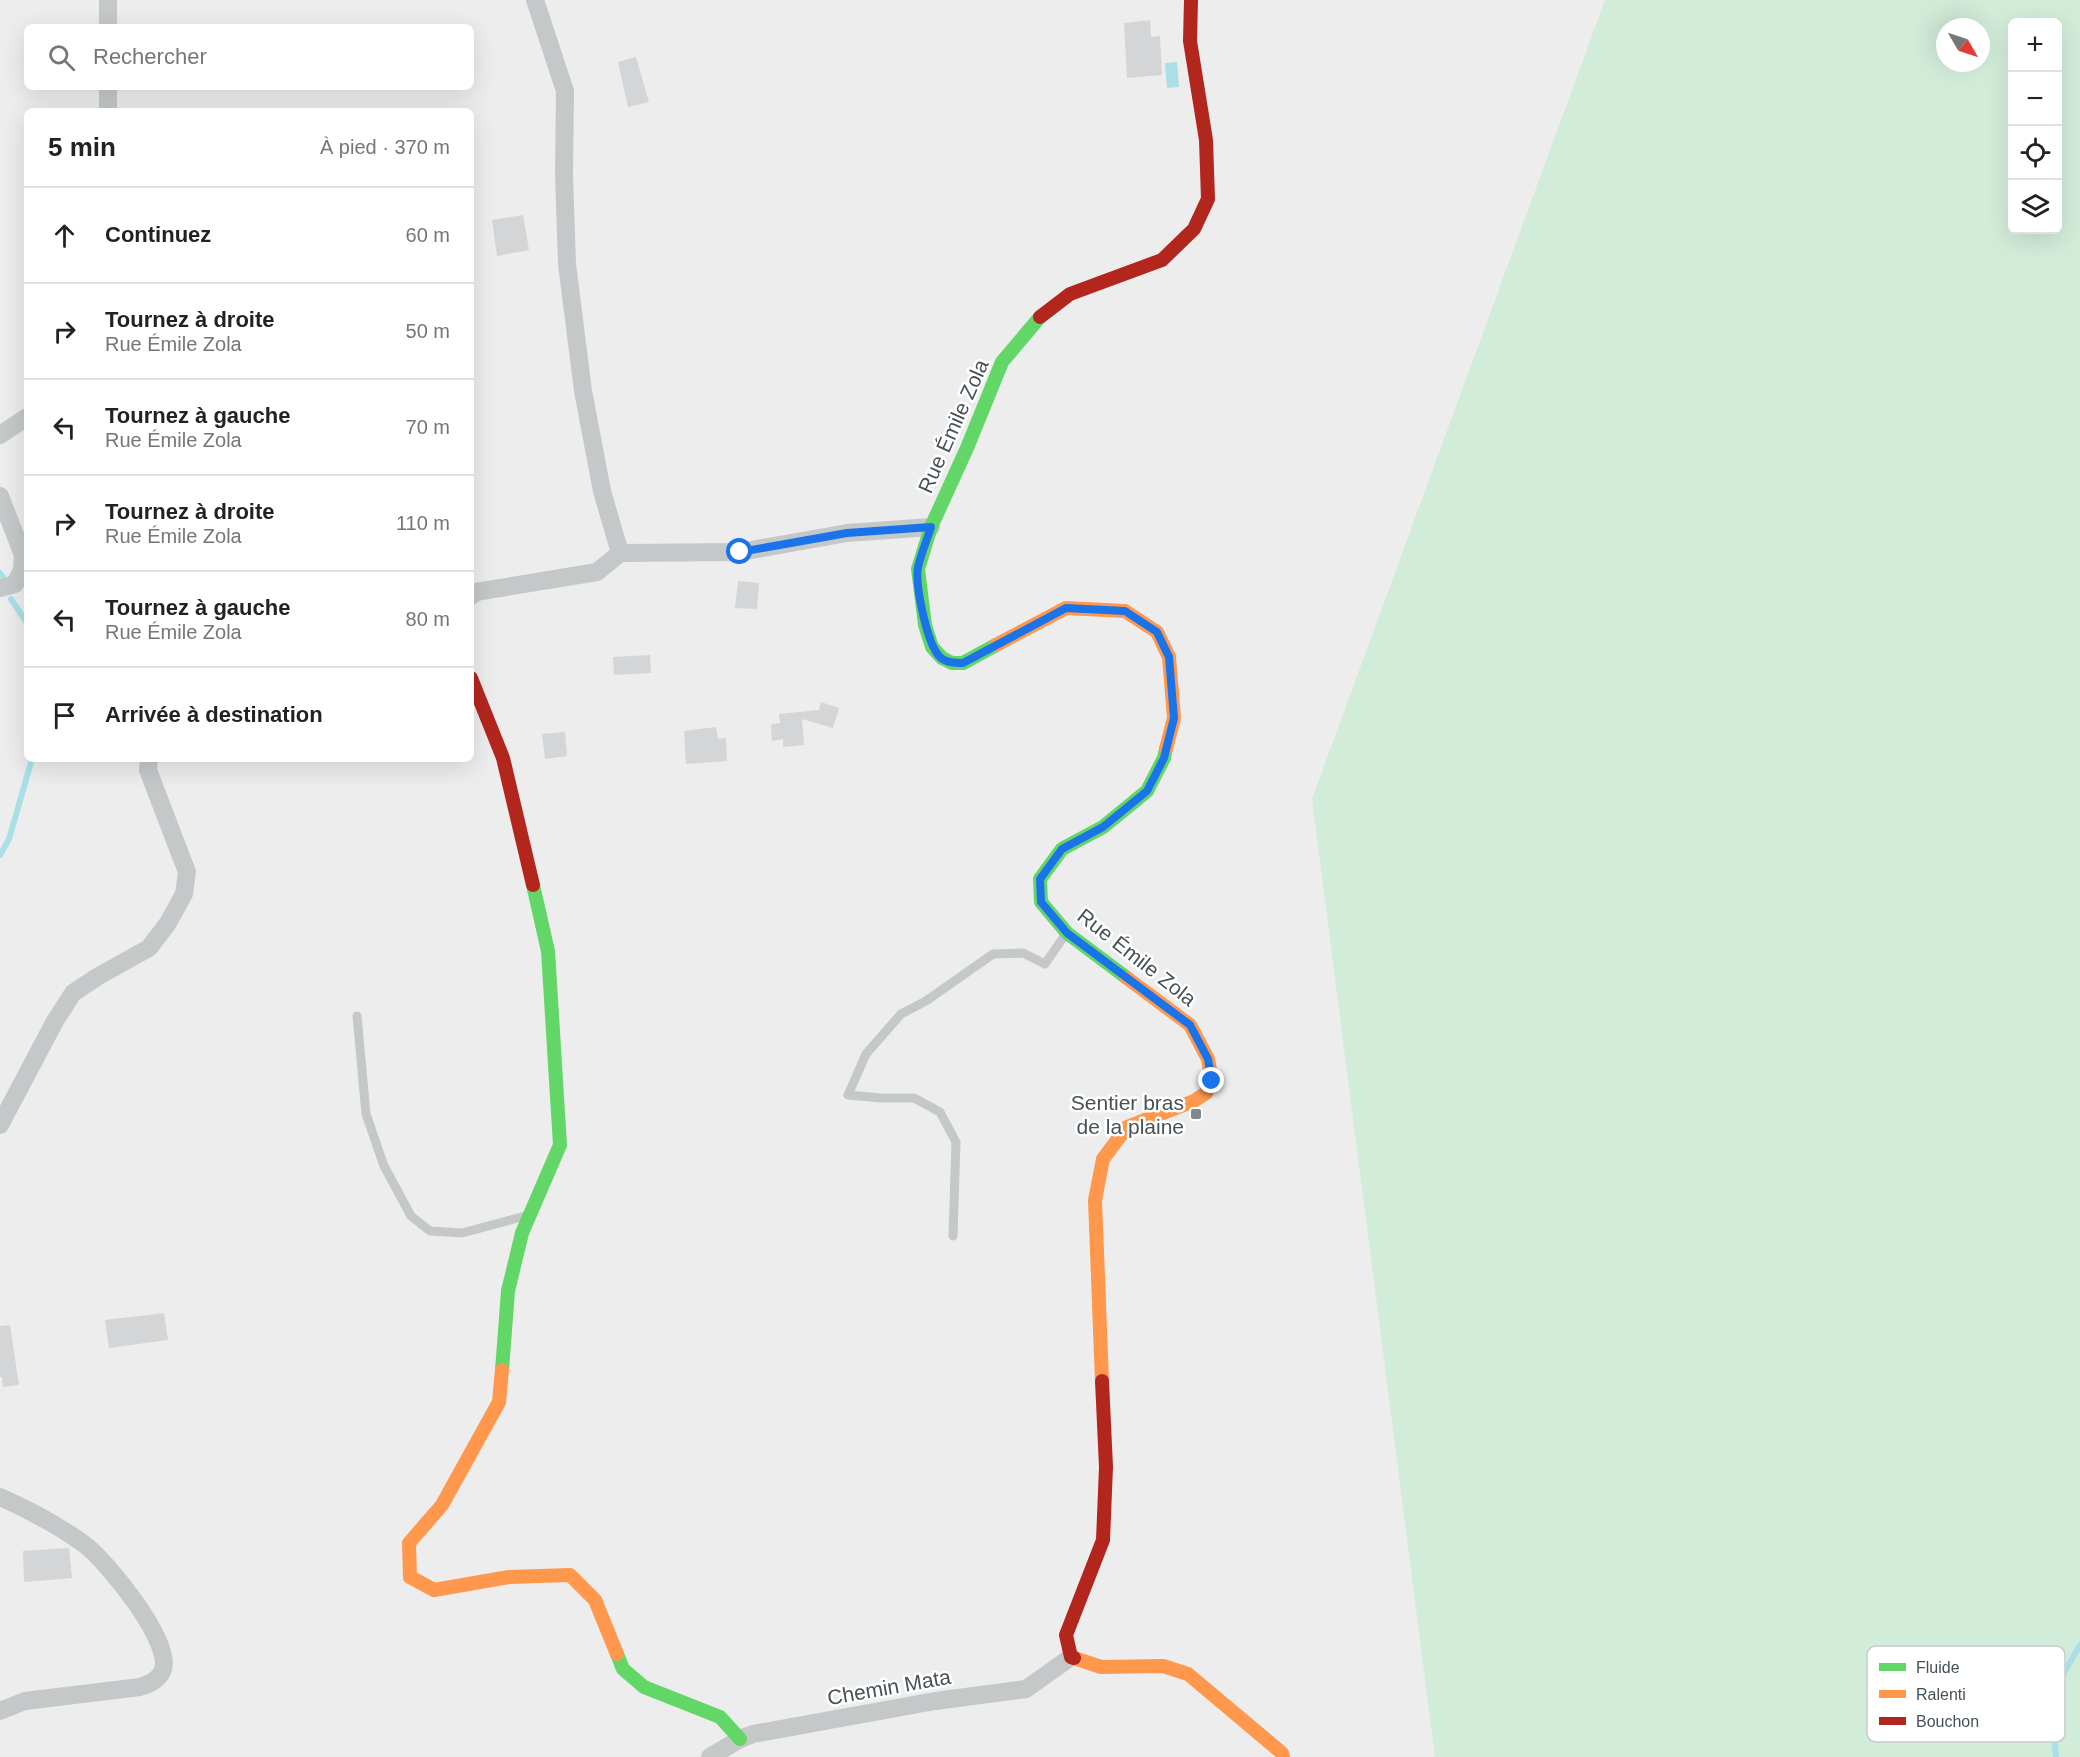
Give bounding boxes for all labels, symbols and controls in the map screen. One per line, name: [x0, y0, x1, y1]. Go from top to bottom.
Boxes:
north arrow: [1936, 18, 1990, 72]
map controls: [2008, 18, 2062, 234]
button: +: [2008, 18, 2062, 72]
search box: [24, 24, 474, 90]
icon: search: [45, 41, 78, 74]
text: Rechercher: [93, 44, 207, 69]
button: −: [2008, 72, 2062, 126]
button: locate: [2008, 126, 2062, 180]
text: 5 min: [48, 132, 116, 162]
text: À pied · 370 m: [320, 136, 450, 158]
button: layers: [2008, 180, 2062, 234]
icon: ahead: [48, 219, 81, 252]
text: Continuez: [105, 222, 211, 247]
text: 60 m: [406, 224, 450, 246]
text: Tournez à droite: [105, 307, 275, 332]
icon: right: [48, 315, 81, 348]
text: 50 m: [406, 320, 450, 342]
text: Rue Émile Zola: [105, 333, 242, 355]
street label: Rue Émile Zola: [913, 355, 993, 496]
text: Tournez à gauche: [105, 403, 290, 428]
icon: left: [48, 411, 81, 444]
text: 70 m: [406, 416, 450, 438]
text: Rue Émile Zola: [105, 429, 242, 451]
text: Tournez à droite: [105, 499, 275, 524]
icon: right: [48, 507, 81, 540]
text: 110 m: [396, 512, 450, 534]
text: Rue Émile Zola: [105, 525, 242, 547]
route start: [726, 538, 752, 564]
text: Tournez à gauche: [105, 595, 290, 620]
icon: left: [48, 603, 81, 636]
text: 80 m: [406, 608, 450, 630]
text: Rue Émile Zola: [105, 621, 242, 643]
icon: arrive: [48, 699, 81, 732]
text: Arrivée à destination: [105, 702, 323, 727]
street label: Rue Émile Zola: [1073, 904, 1201, 1010]
route end: [1198, 1067, 1224, 1093]
place label: Sentier bras de la plaine: [1071, 1091, 1184, 1138]
marker: Sentier bras de la plaine: [1189, 1107, 1203, 1121]
legend: [1867, 1646, 2065, 1742]
text: Fluide: [1916, 1659, 1960, 1676]
street label: Chemin Mata: [826, 1665, 953, 1709]
text: Ralenti: [1916, 1686, 1966, 1703]
text: Bouchon: [1916, 1713, 1979, 1730]

